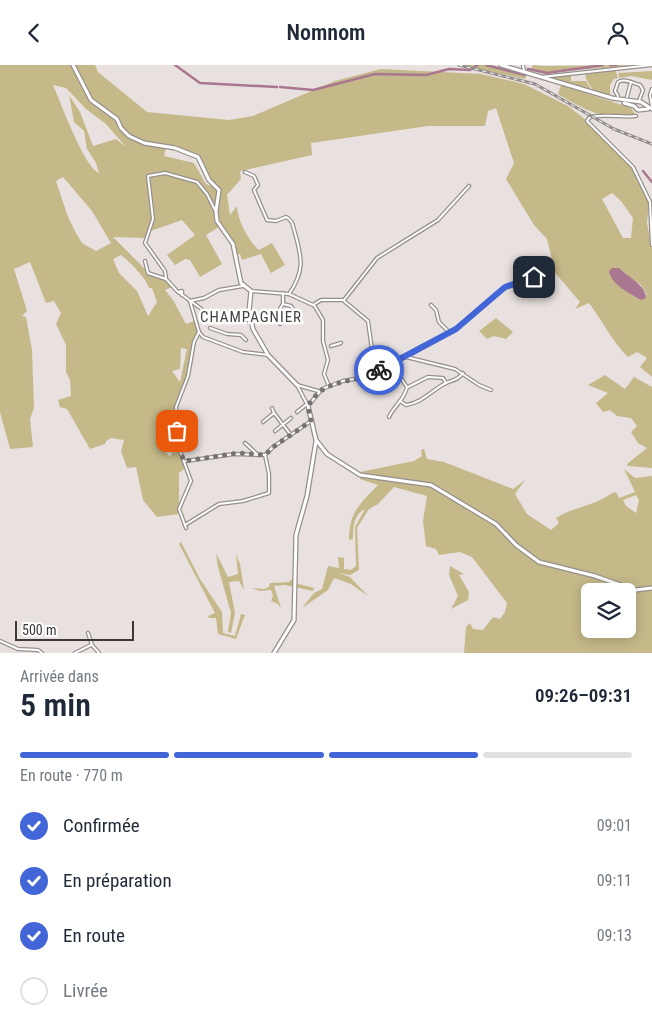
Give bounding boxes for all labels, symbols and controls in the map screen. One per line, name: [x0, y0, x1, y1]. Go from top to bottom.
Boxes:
icon: back: [20, 19, 48, 47]
icon: person: [604, 19, 632, 47]
text: Nomnom: [287, 20, 366, 45]
pin: [513, 256, 555, 298]
icon: home: [520, 263, 548, 291]
district label: CHAMPAGNIER: [200, 308, 302, 326]
courier: [354, 345, 404, 395]
icon: bike: [365, 356, 393, 384]
pin: [156, 410, 198, 452]
icon: bag: [163, 417, 191, 445]
map controls: [581, 583, 636, 638]
button: layers: [581, 583, 636, 638]
scale bar: [15, 618, 134, 641]
text: 500 m: [22, 622, 57, 638]
text: Arrivée dans: [20, 667, 99, 686]
text: 09:26–09:31: [535, 684, 632, 707]
text: 5 min: [20, 686, 91, 724]
text: En route · 770 m: [20, 766, 123, 785]
icon: check: [20, 812, 48, 840]
text: Confirmée: [63, 814, 140, 837]
text: 09:01: [597, 816, 632, 835]
icon: check: [20, 867, 48, 895]
text: En préparation: [63, 869, 172, 892]
text: 09:11: [597, 871, 632, 890]
icon: check: [20, 922, 48, 950]
text: En route: [63, 924, 125, 947]
text: 09:13: [597, 926, 632, 945]
text: Livrée: [63, 979, 108, 1002]

